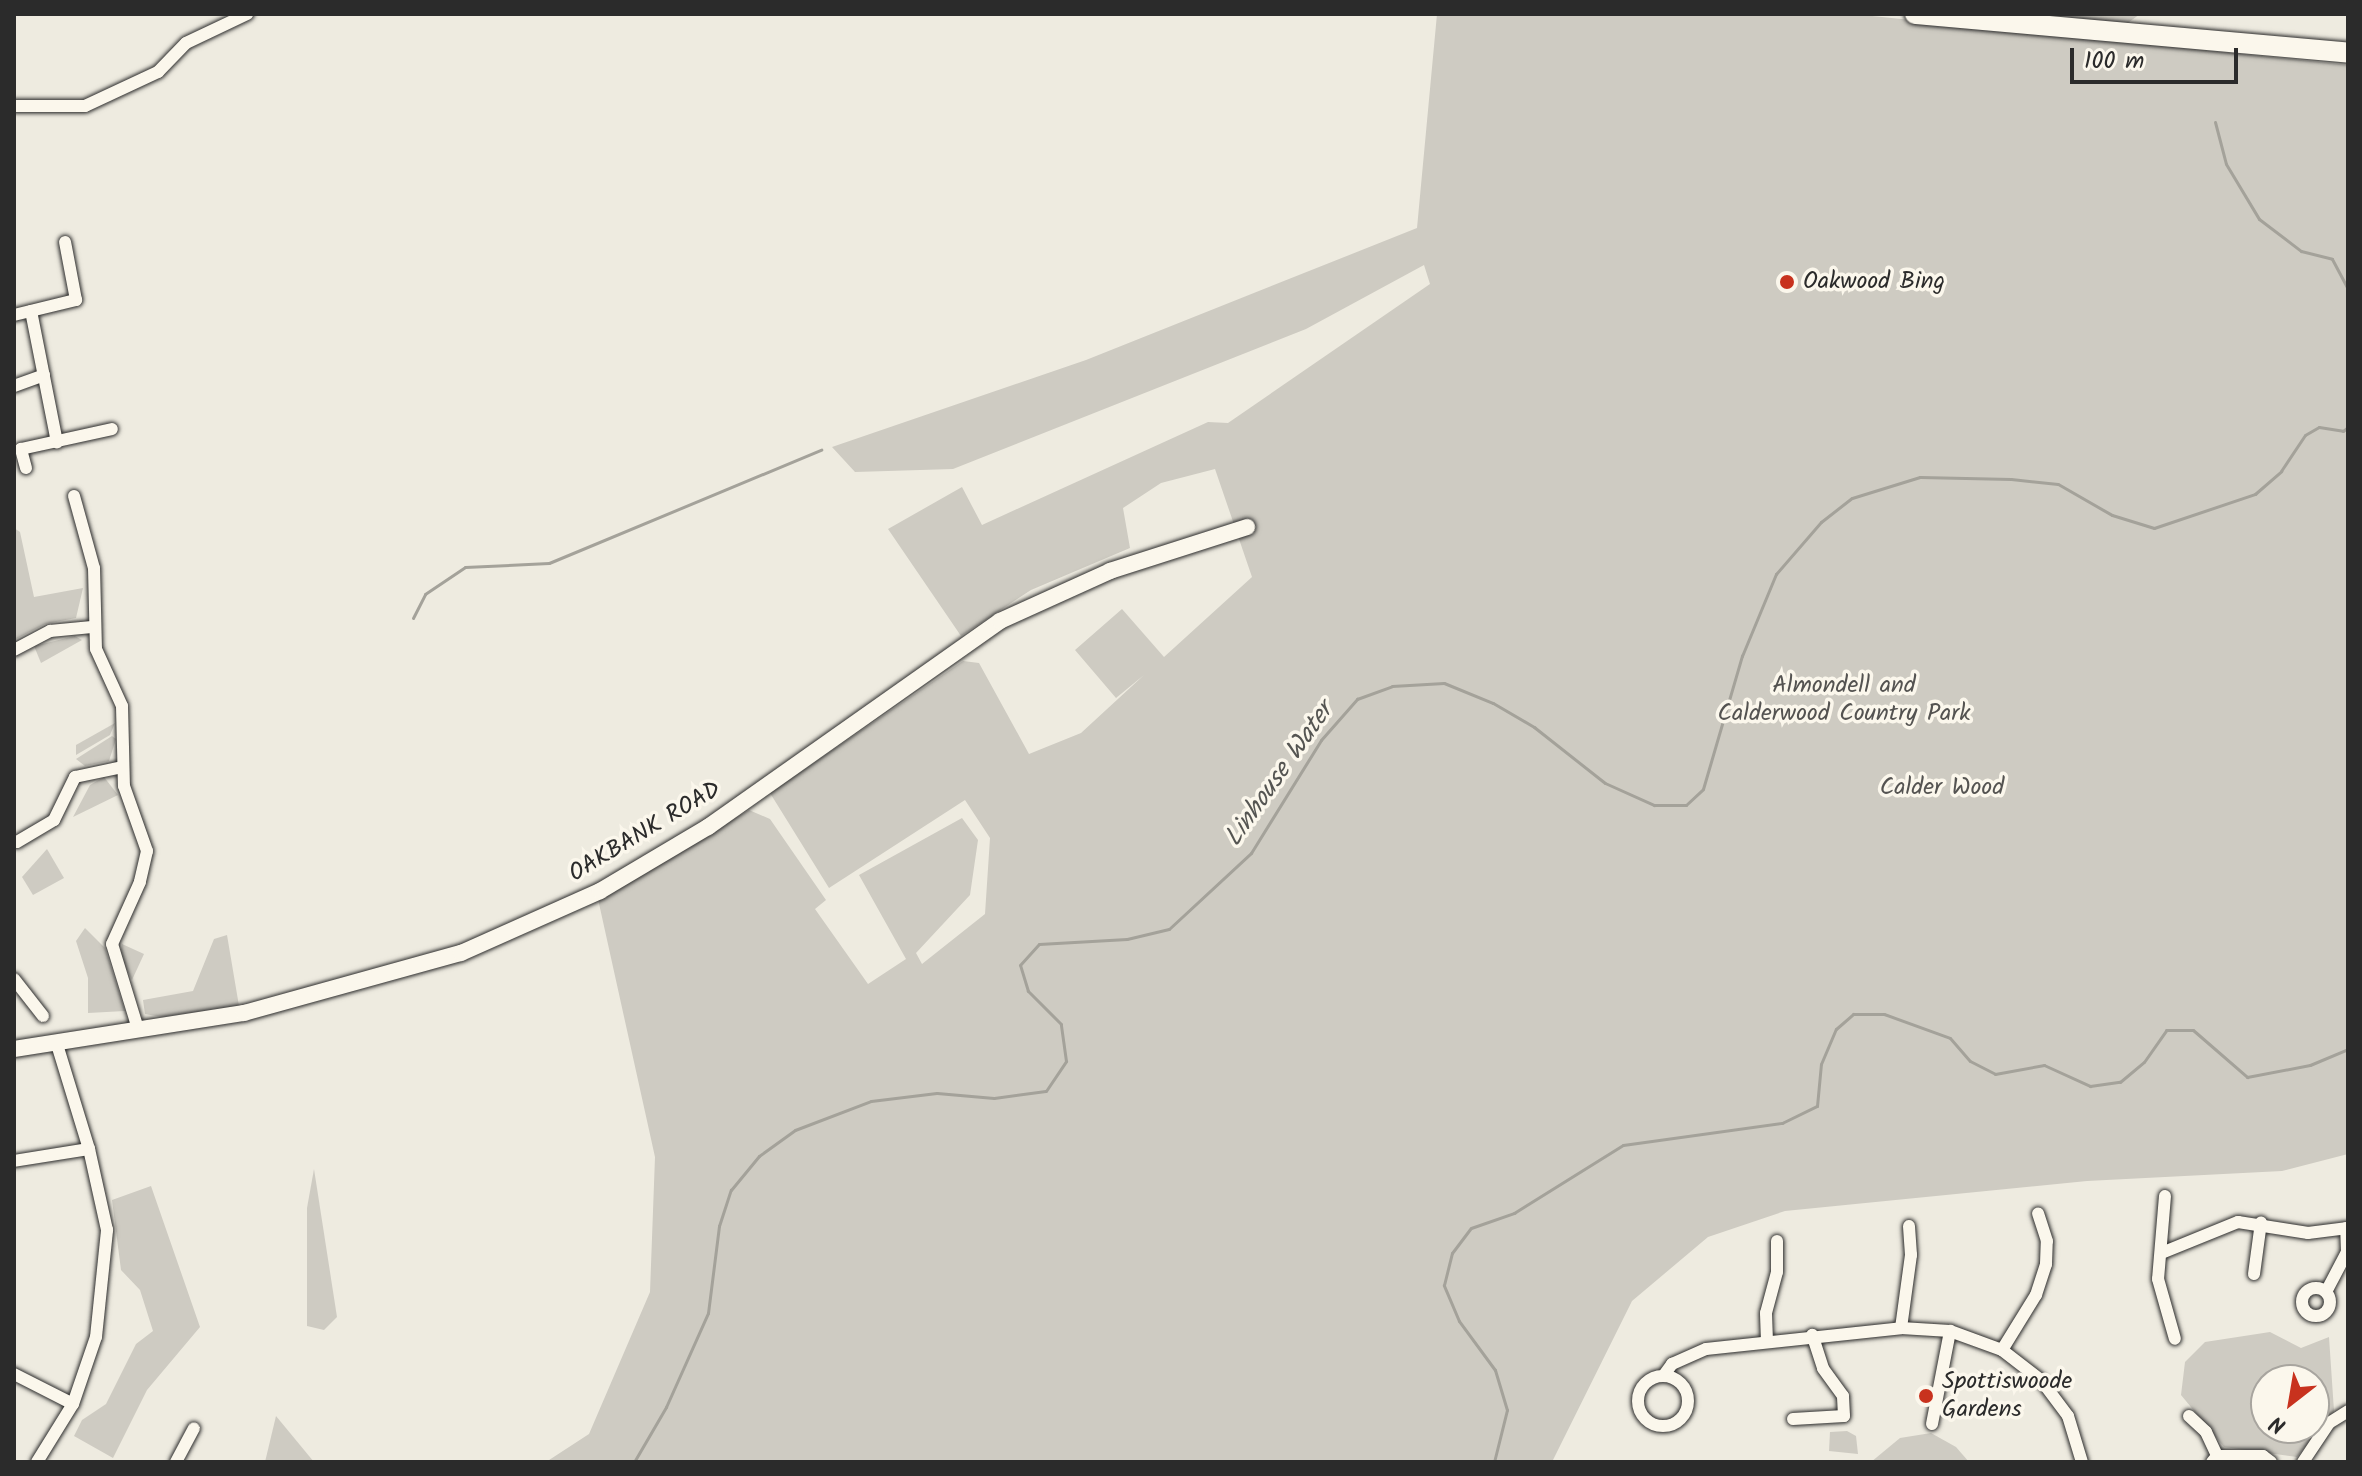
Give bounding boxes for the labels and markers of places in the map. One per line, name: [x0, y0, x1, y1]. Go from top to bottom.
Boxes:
place label: Oakwood Bing: [1803, 268, 1945, 296]
marker: Oakwood Bing: [1778, 273, 1796, 291]
place label: Spottiswoode Gardens: [1942, 1368, 2072, 1424]
marker: Spottiswoode Gardens: [1917, 1387, 1935, 1405]

